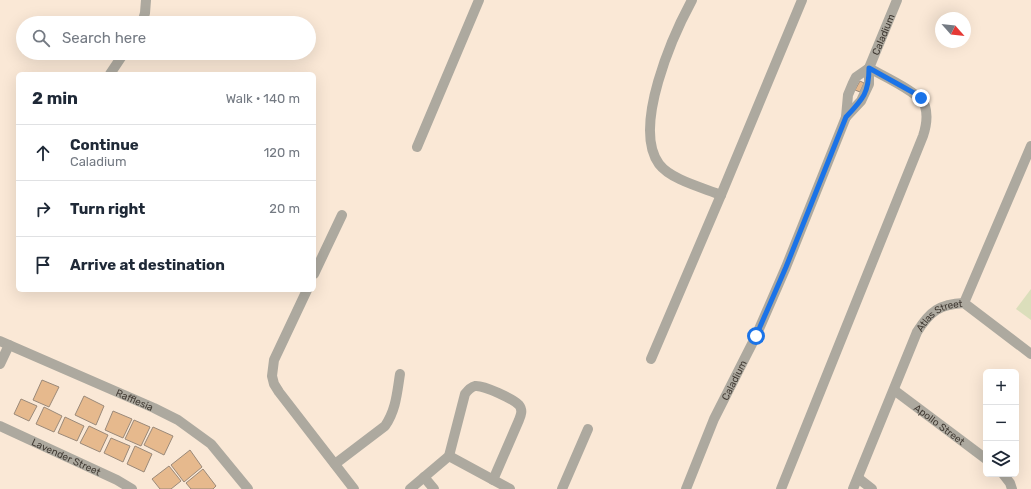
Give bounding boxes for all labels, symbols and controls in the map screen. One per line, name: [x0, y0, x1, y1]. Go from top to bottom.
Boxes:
street label: Caladium: [870, 12, 898, 57]
north arrow: [935, 12, 971, 48]
search box: [16, 16, 316, 60]
icon: search: [30, 27, 52, 49]
text: Search here: [62, 29, 146, 47]
text: 2 min: [32, 88, 78, 108]
route end: [912, 89, 930, 107]
text: Walk · 140 m: [226, 91, 300, 106]
text: Continue: [70, 136, 139, 154]
icon: ahead: [32, 142, 54, 164]
text: 120 m: [264, 145, 300, 160]
text: Caladium: [70, 154, 126, 169]
icon: right: [32, 198, 54, 220]
text: Turn right: [70, 200, 145, 218]
text: 20 m: [269, 201, 300, 216]
icon: arrive: [32, 254, 54, 276]
text: Arrive at destination: [70, 256, 225, 274]
street label: Atlas Street: [914, 298, 963, 334]
route start: [747, 327, 765, 345]
street label: Caladium: [719, 358, 750, 403]
map controls: [983, 369, 1019, 477]
button: +: [983, 369, 1019, 405]
street label: Rafflesia: [114, 387, 155, 414]
street label: Apollo Street: [911, 402, 967, 448]
button: −: [983, 405, 1019, 441]
street label: Lavender Street: [29, 436, 102, 479]
button: layers: [983, 441, 1019, 477]

